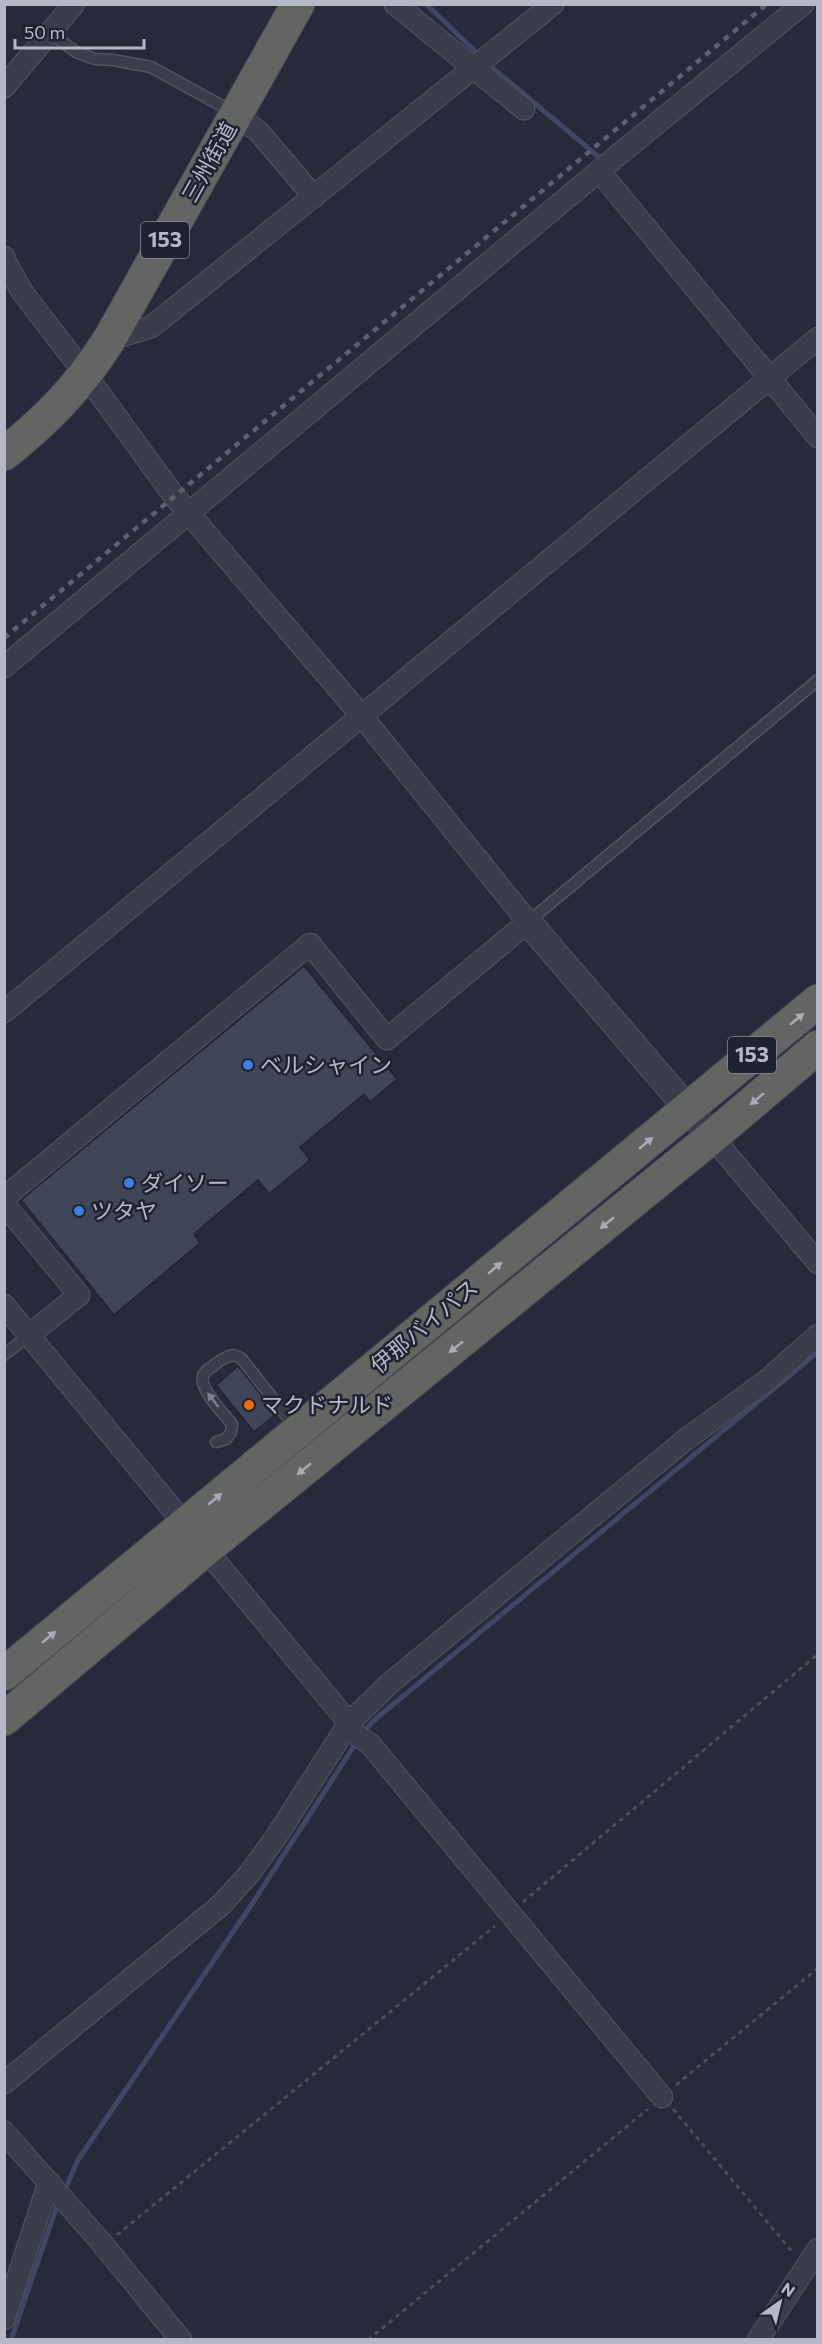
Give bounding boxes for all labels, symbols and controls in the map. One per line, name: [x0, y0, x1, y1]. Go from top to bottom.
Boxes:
scale bar: [15, 12, 144, 50]
text: 50 m: [24, 21, 65, 43]
street label: 三州街道: [175, 117, 242, 207]
road number: 153: [141, 222, 189, 258]
one-way arrow: [789, 1012, 805, 1025]
road number: 153: [728, 1037, 776, 1073]
place label: ベルシャイン: [260, 1051, 392, 1078]
marker: ベルシャイン: [241, 1058, 255, 1072]
one-way arrow: [750, 1092, 765, 1105]
one-way arrow: [638, 1138, 653, 1150]
place label: ダイソー: [141, 1169, 229, 1196]
marker: ダイソー: [122, 1176, 136, 1190]
place label: ツタヤ: [91, 1197, 157, 1224]
marker: ツタヤ: [72, 1204, 86, 1218]
one-way arrow: [599, 1216, 614, 1229]
one-way arrow: [487, 1261, 503, 1274]
street label: 伊那バイパス: [365, 1273, 483, 1378]
one-way arrow: [448, 1340, 464, 1353]
place label: マクドナルド: [261, 1391, 393, 1418]
one-way arrow: [207, 1392, 220, 1407]
marker: マクドナルド: [242, 1398, 256, 1412]
one-way arrow: [296, 1463, 312, 1476]
one-way arrow: [207, 1492, 223, 1505]
one-way arrow: [41, 1631, 56, 1644]
north arrow: [750, 2272, 810, 2332]
text: N: [778, 2278, 799, 2300]

